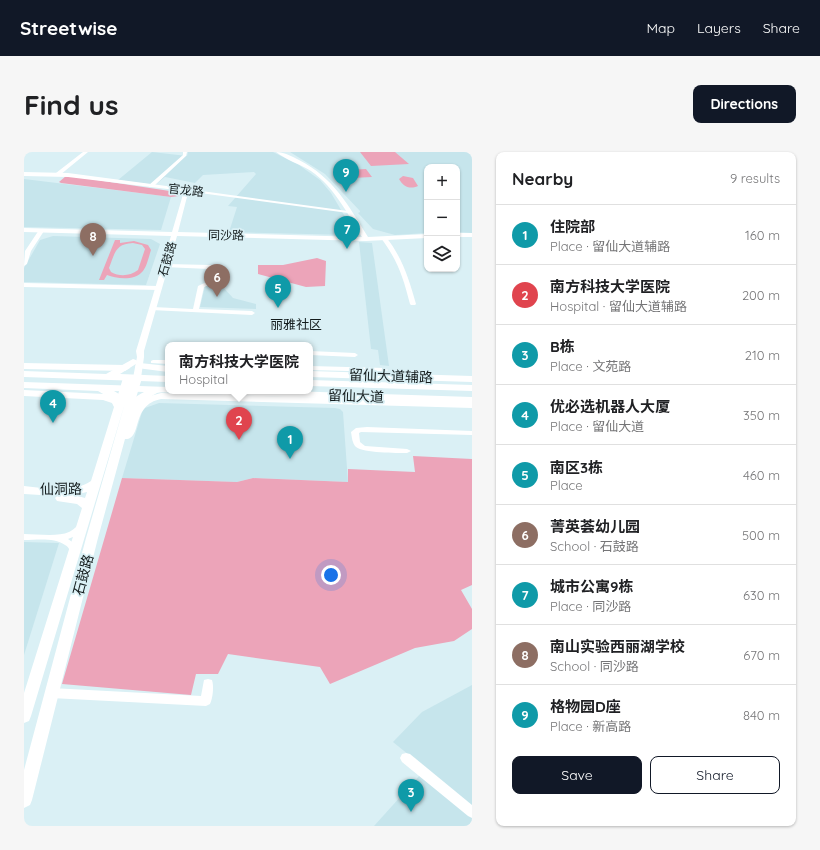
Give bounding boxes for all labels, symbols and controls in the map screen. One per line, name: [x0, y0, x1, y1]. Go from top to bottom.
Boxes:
text: Streetwise: [20, 16, 117, 40]
text: Map: [646, 19, 675, 37]
text: Layers: [697, 19, 741, 37]
text: Share: [763, 19, 800, 37]
button: Directions: [693, 85, 796, 123]
text: Find us: [24, 87, 118, 122]
pin: 9: [333, 159, 359, 192]
map controls: [424, 164, 460, 272]
button: +: [424, 164, 460, 200]
text: Nearby: [512, 168, 573, 189]
text: 9 results: [730, 170, 780, 186]
street label: 官龙路: [167, 181, 205, 199]
button: −: [424, 200, 460, 236]
pin: 7: [334, 216, 360, 249]
text: 住院部: [550, 217, 595, 236]
pin: 8: [80, 223, 106, 256]
street label: 同沙路: [208, 227, 244, 243]
text: 1: [522, 227, 528, 243]
text: 160 m: [745, 227, 780, 243]
button: layers: [424, 236, 460, 272]
text: Place · 留仙大道辅路: [550, 238, 670, 254]
street label: 石鼓路: [155, 240, 179, 278]
pin: 6: [204, 264, 230, 297]
pin: 5: [265, 275, 291, 308]
text: 南方科技大学医院: [550, 277, 670, 296]
text: 2: [521, 287, 529, 303]
text: 200 m: [742, 287, 780, 303]
text: Hospital · 留仙大道辅路: [550, 298, 687, 314]
district label: 丽雅社区: [270, 316, 322, 332]
text: B栋: [550, 337, 575, 356]
popup: [165, 342, 313, 394]
text: 3: [522, 347, 528, 363]
text: 210 m: [745, 347, 780, 363]
text: 南方科技大学医院: [179, 352, 299, 371]
text: Place · 文苑路: [550, 358, 631, 374]
street label: 留仙大道辅路: [349, 366, 433, 386]
text: Hospital: [179, 371, 228, 387]
street label: 留仙大道: [328, 386, 384, 406]
pin: 4: [40, 390, 66, 423]
text: 优必选机器人大厦: [550, 397, 670, 416]
pin: 2: [226, 407, 252, 440]
text: 4: [521, 407, 529, 423]
text: 350 m: [743, 407, 780, 423]
text: Place · 留仙大道: [550, 418, 644, 434]
pin: 1: [277, 426, 303, 459]
text: 南区3栋: [550, 458, 603, 477]
text: 5: [521, 467, 529, 483]
text: 460 m: [743, 467, 780, 483]
text: Place: [550, 477, 583, 493]
street label: 仙洞路: [40, 480, 82, 498]
text: 菁英荟幼儿园: [550, 517, 640, 536]
text: 6: [521, 527, 529, 543]
text: 500 m: [742, 527, 780, 543]
text: School · 石鼓路: [550, 538, 639, 554]
street label: 石鼓路: [69, 552, 97, 598]
your location: [321, 565, 341, 585]
text: 城市公寓9栋: [550, 577, 634, 596]
text: 7: [521, 587, 529, 603]
text: 630 m: [743, 587, 780, 603]
text: Place · 同沙路: [550, 598, 631, 614]
text: 南山实验西丽湖学校: [550, 637, 685, 656]
text: 8: [521, 647, 529, 663]
text: 670 m: [743, 647, 780, 663]
text: School · 同沙路: [550, 658, 639, 674]
text: 格物园D座: [550, 697, 621, 716]
text: 9: [521, 707, 529, 723]
text: 840 m: [743, 707, 780, 723]
text: Place · 新高路: [550, 718, 631, 734]
button: Save: [512, 756, 642, 794]
button: Share: [650, 756, 780, 794]
pin: 3: [398, 779, 424, 812]

